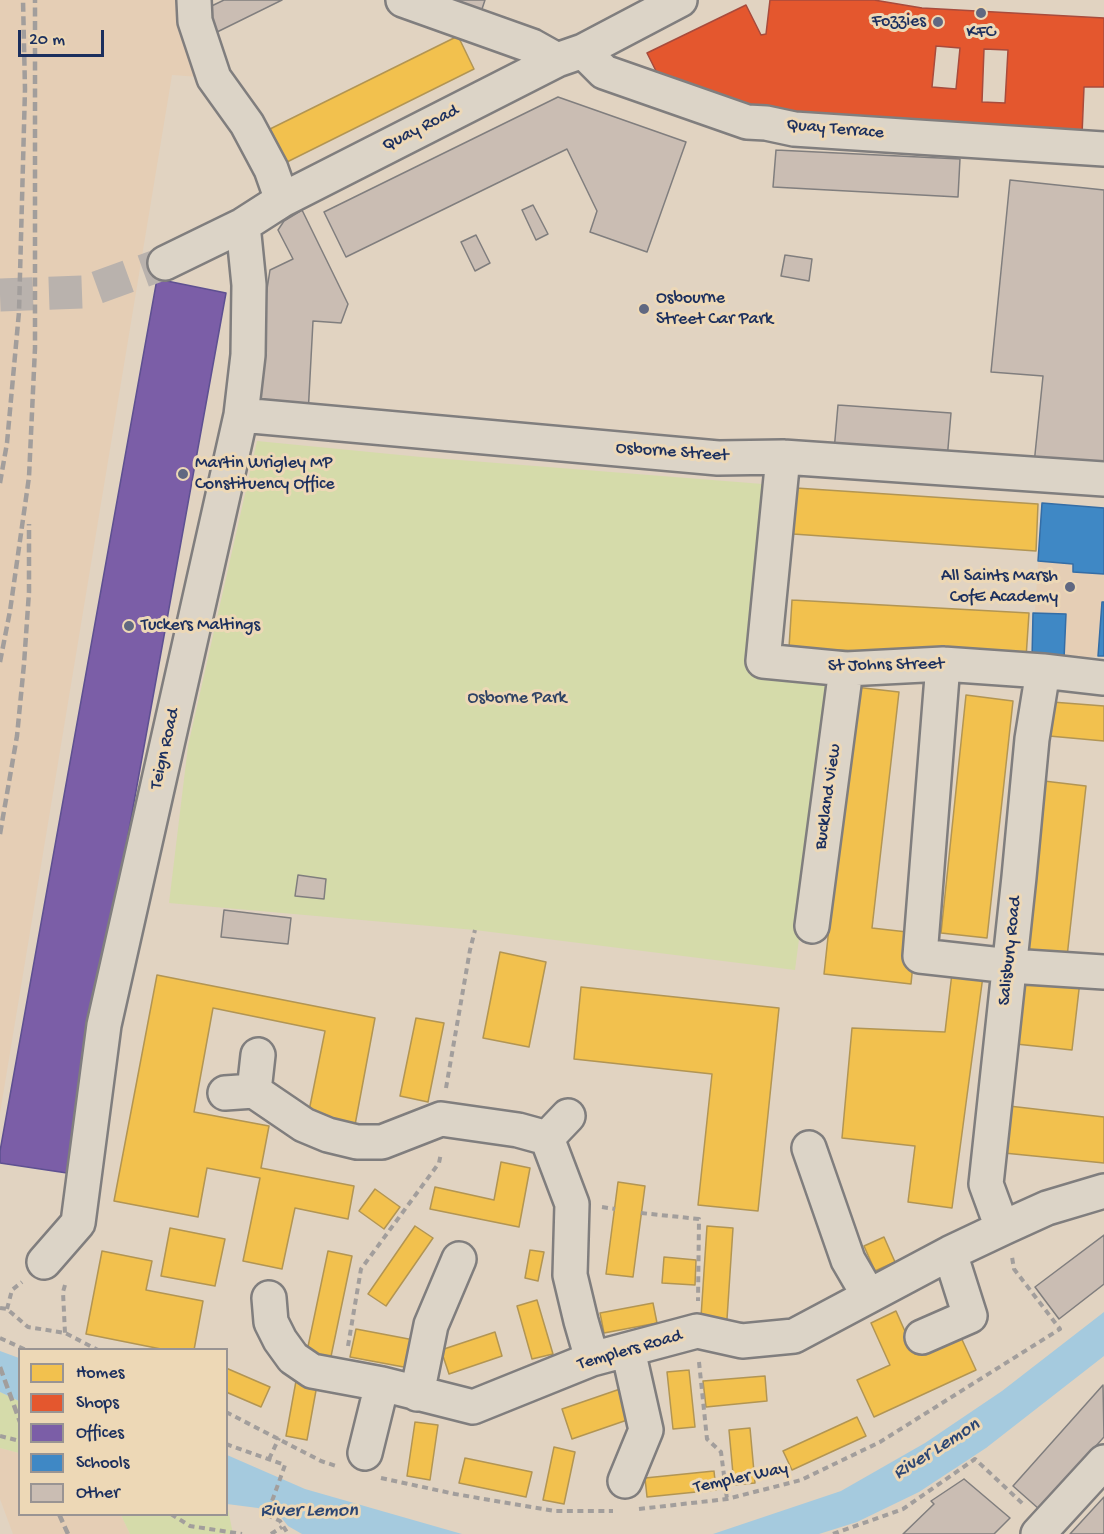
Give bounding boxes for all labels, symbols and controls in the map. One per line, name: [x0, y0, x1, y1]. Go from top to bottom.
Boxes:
marker: KFC: [974, 6, 988, 20]
place label: Fozzies: [872, 11, 926, 33]
marker: Fozzies: [931, 15, 945, 29]
scale bar: [21, 18, 106, 56]
place label: KFC: [967, 22, 995, 44]
text: 20 m: [29, 30, 65, 51]
street label: Quay Road: [379, 101, 463, 157]
street label: Quay Terrace: [785, 115, 885, 145]
place label: Osbourne Street Car Park: [656, 288, 773, 330]
marker: Osbourne Street Car Park: [637, 302, 651, 316]
street label: Osborne Street: [615, 438, 729, 468]
place label: Martin Wrigley MP Constituency Office: [195, 453, 335, 496]
marker: Martin Wrigley MP Constituency Office: [176, 467, 190, 481]
place label: All Saints Marsh CofE Academy: [941, 566, 1058, 608]
marker: All Saints Marsh CofE Academy: [1063, 580, 1077, 594]
place label: Tuckers Maltings: [141, 615, 260, 637]
marker: Tuckers Maltings: [122, 619, 136, 633]
street label: St Johns Street: [828, 654, 944, 678]
park label: Osborne Park: [467, 688, 567, 710]
street label: Teign Road: [146, 706, 186, 792]
street label: Buckland View: [811, 743, 847, 851]
street label: Salisbury Road: [995, 895, 1027, 1007]
street label: Templers Road: [575, 1326, 685, 1376]
legend: [18, 1348, 228, 1516]
text: Homes: [76, 1363, 124, 1384]
text: Shops: [76, 1393, 119, 1414]
water label: River Lemon: [889, 1414, 985, 1486]
text: Offices: [76, 1423, 124, 1444]
text: Schools: [76, 1453, 129, 1474]
street label: Templer Way: [692, 1458, 790, 1500]
text: Other: [76, 1483, 120, 1504]
water label: River Lemon: [260, 1500, 358, 1524]

